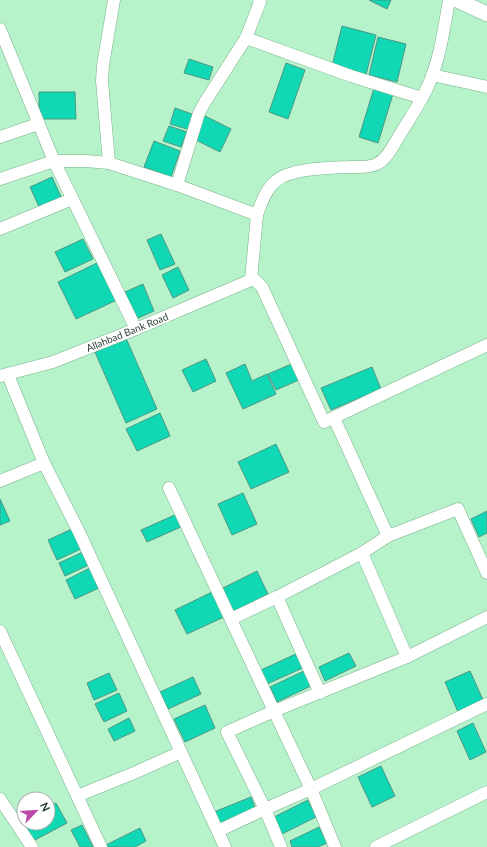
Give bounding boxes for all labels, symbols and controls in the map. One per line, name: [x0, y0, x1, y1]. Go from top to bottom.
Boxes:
street label: Allahbad Bank Road: [84, 310, 170, 354]
north arrow: [16, 791, 56, 831]
text: N: [38, 800, 53, 813]

